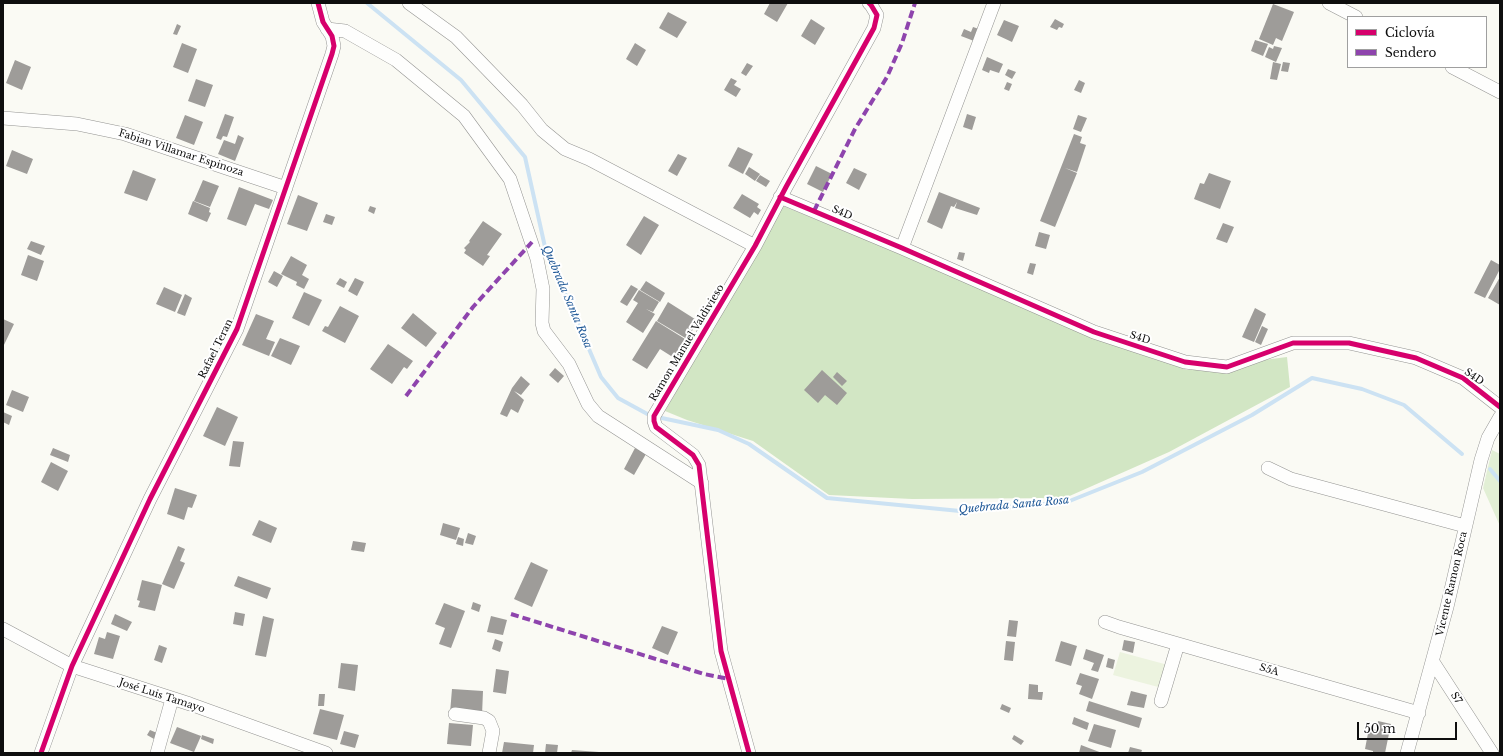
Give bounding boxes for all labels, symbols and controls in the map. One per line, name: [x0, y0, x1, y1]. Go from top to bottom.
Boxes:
legend: [1347, 16, 1487, 68]
text: Ciclovía: [1385, 25, 1435, 40]
text: Sendero: [1385, 45, 1436, 60]
street label: Fabian Villamar Espinoza: [117, 127, 245, 179]
street label: S4D: [830, 203, 854, 223]
water label: Quebrada Santa Rosa: [539, 243, 595, 351]
street label: Ramon Manuel Valdivieso: [647, 282, 727, 404]
street label: Rafael Teran: [196, 317, 236, 381]
street label: S4D: [1128, 329, 1152, 347]
street label: S4D: [1462, 366, 1486, 388]
water label: Quebrada Santa Rosa: [958, 494, 1070, 516]
street label: Vicente Ramon Roca: [1434, 530, 1470, 638]
street label: S5A: [1258, 661, 1280, 679]
street label: José Luis Tamayo: [118, 676, 206, 716]
street label: S7: [1448, 690, 1464, 706]
scale bar: [1359, 714, 1459, 740]
text: 50 m: [1364, 721, 1396, 736]

